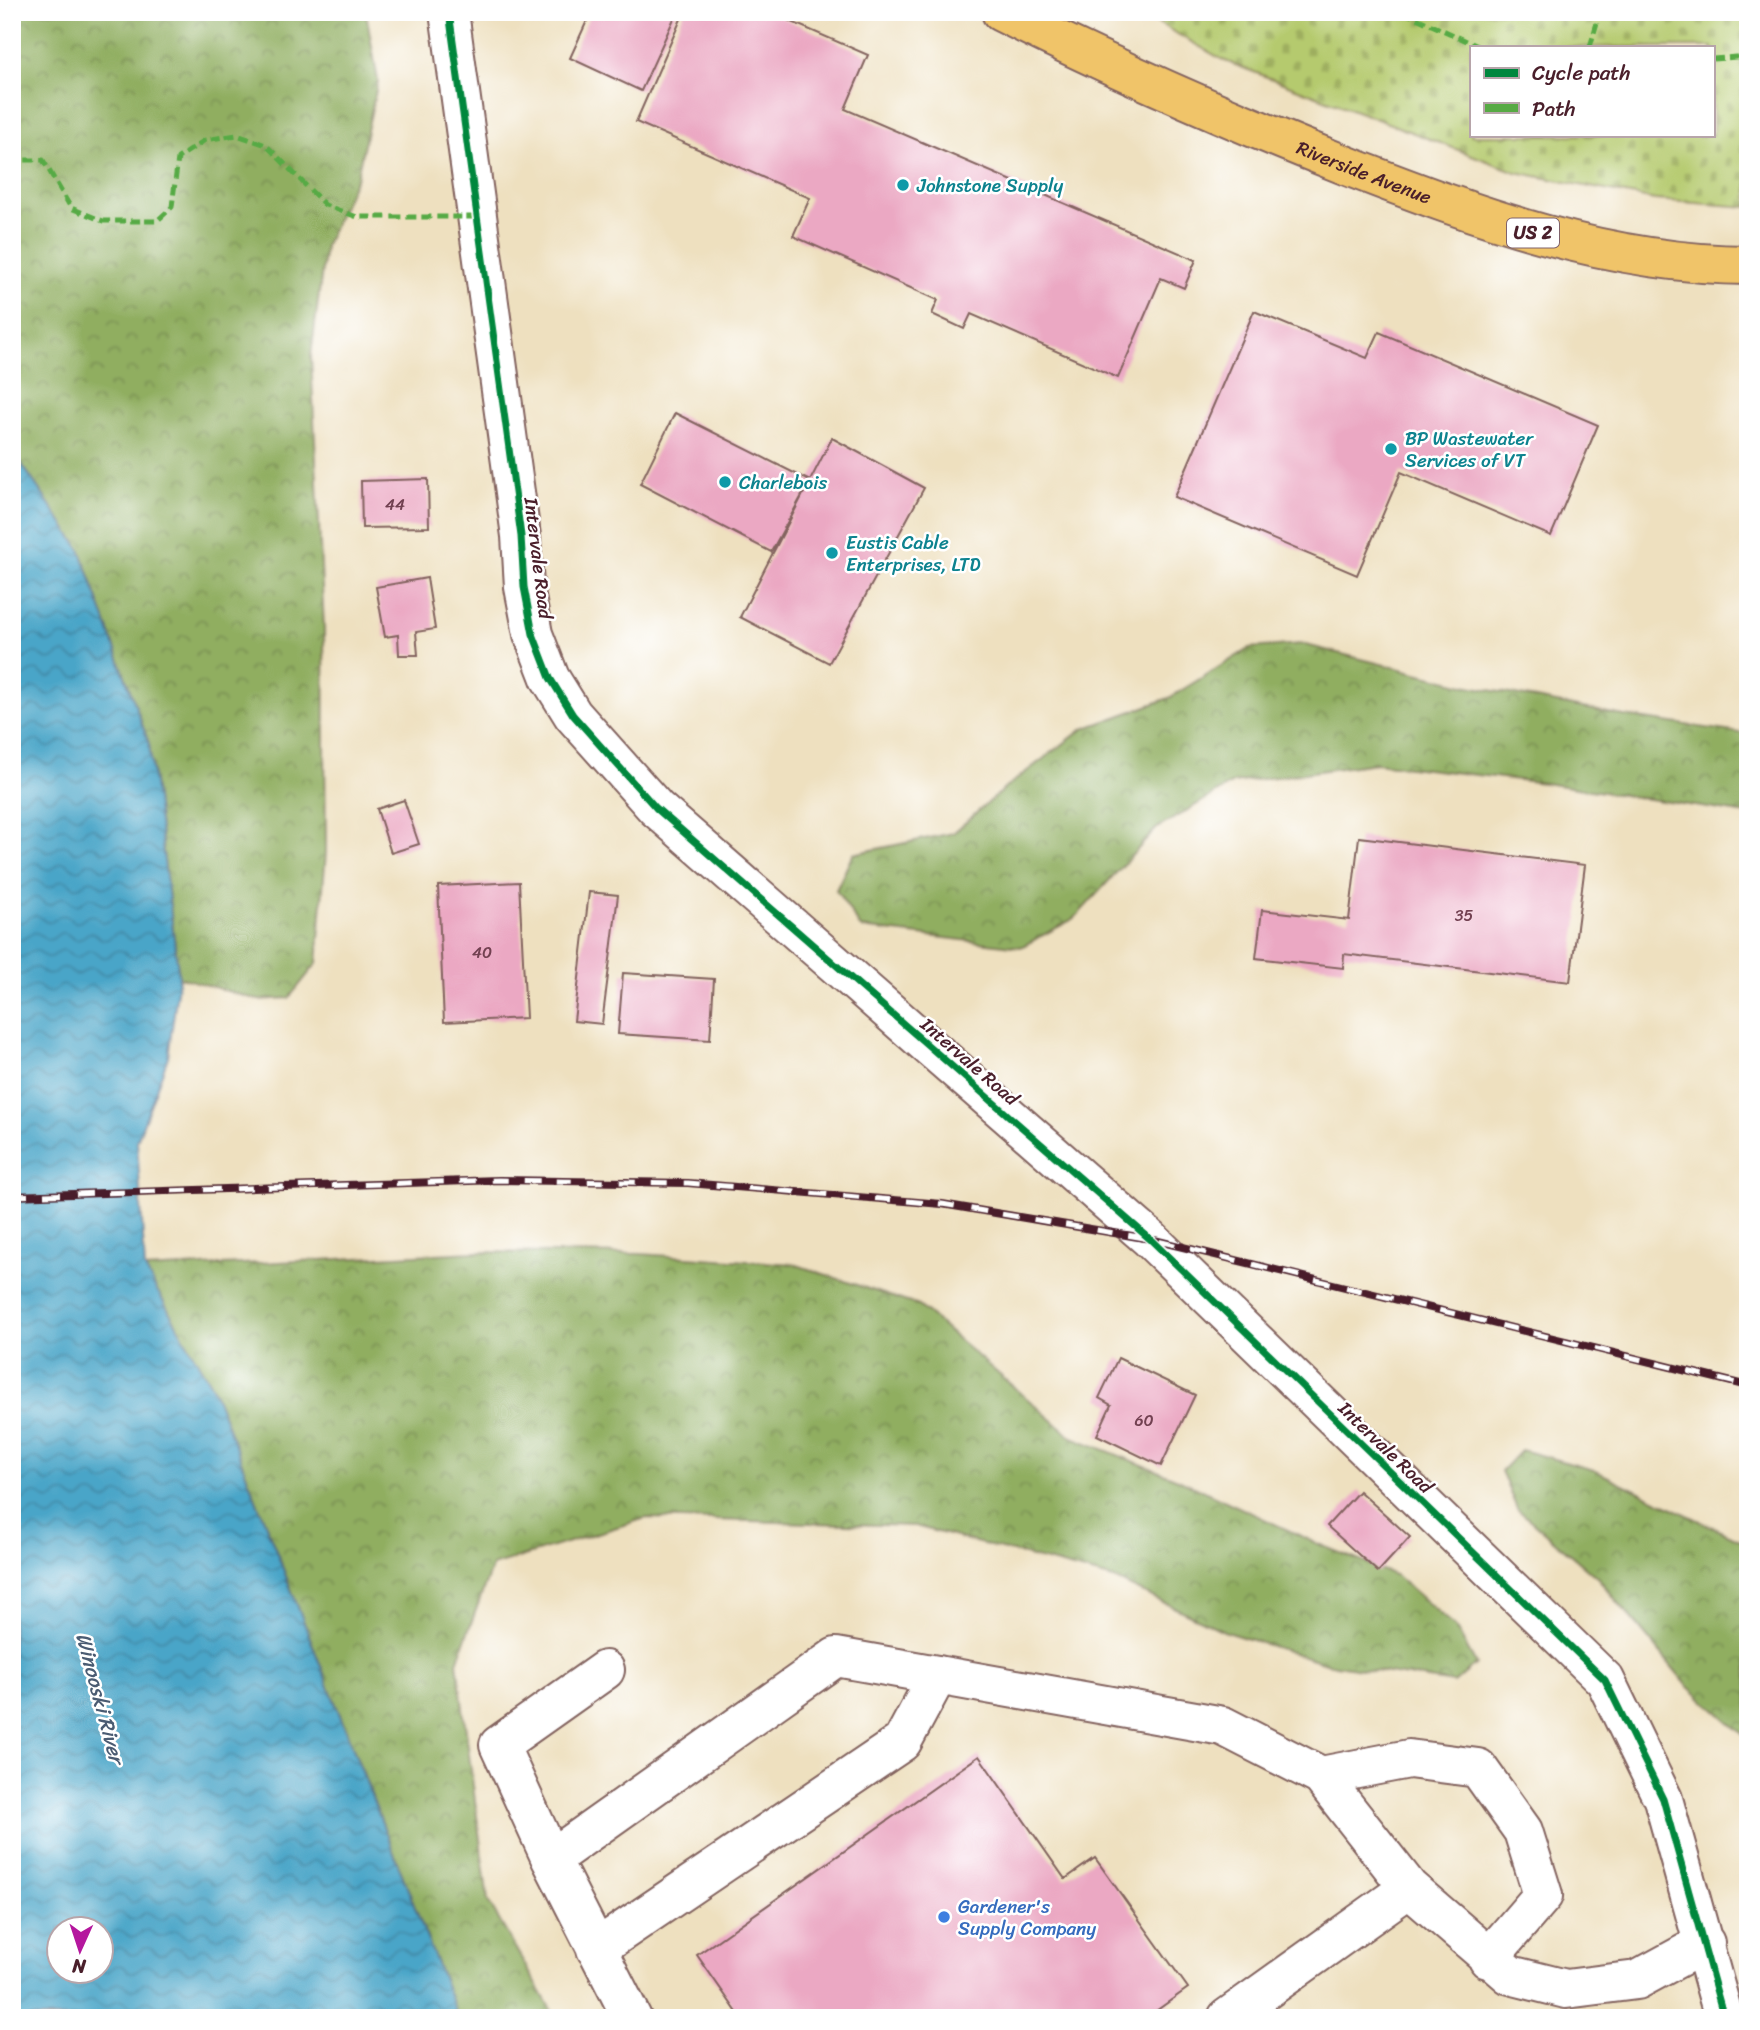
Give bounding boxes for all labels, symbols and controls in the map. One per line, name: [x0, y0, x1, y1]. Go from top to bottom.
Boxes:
legend: [1470, 46, 1714, 136]
text: Cycle path: [1532, 54, 1631, 92]
text: Path: [1532, 90, 1575, 128]
street label: Riverside Avenue: [1291, 131, 1436, 214]
place label: Johnstone Supply: [916, 169, 1063, 202]
marker: Johnstone Supply: [895, 177, 911, 193]
road number: US 2: [1507, 218, 1559, 247]
place label: BP Wastewater Services of VT: [1405, 422, 1534, 477]
marker: BP Wastewater Services of VT: [1383, 441, 1399, 457]
place label: Charlebois: [739, 466, 827, 499]
marker: Charlebois: [717, 474, 733, 490]
house number: 44: [385, 490, 405, 519]
street label: Intervale Road: [515, 494, 563, 623]
place label: Eustis Cable Enterprises, LTD: [846, 526, 981, 581]
marker: Eustis Cable Enterprises, LTD: [824, 545, 840, 561]
house number: 35: [1455, 901, 1474, 930]
house number: 40: [472, 938, 492, 967]
street label: Intervale Road: [912, 1008, 1028, 1115]
street label: Intervale Road: [1330, 1392, 1443, 1503]
house number: 60: [1134, 1406, 1154, 1435]
water label: Winooski River: [64, 1629, 137, 1772]
place label: Gardener's Supply Company: [958, 1890, 1096, 1945]
marker: Gardener's Supply Company: [936, 1909, 952, 1925]
north arrow: [46, 1914, 116, 1984]
text: N: [71, 1950, 88, 1983]

